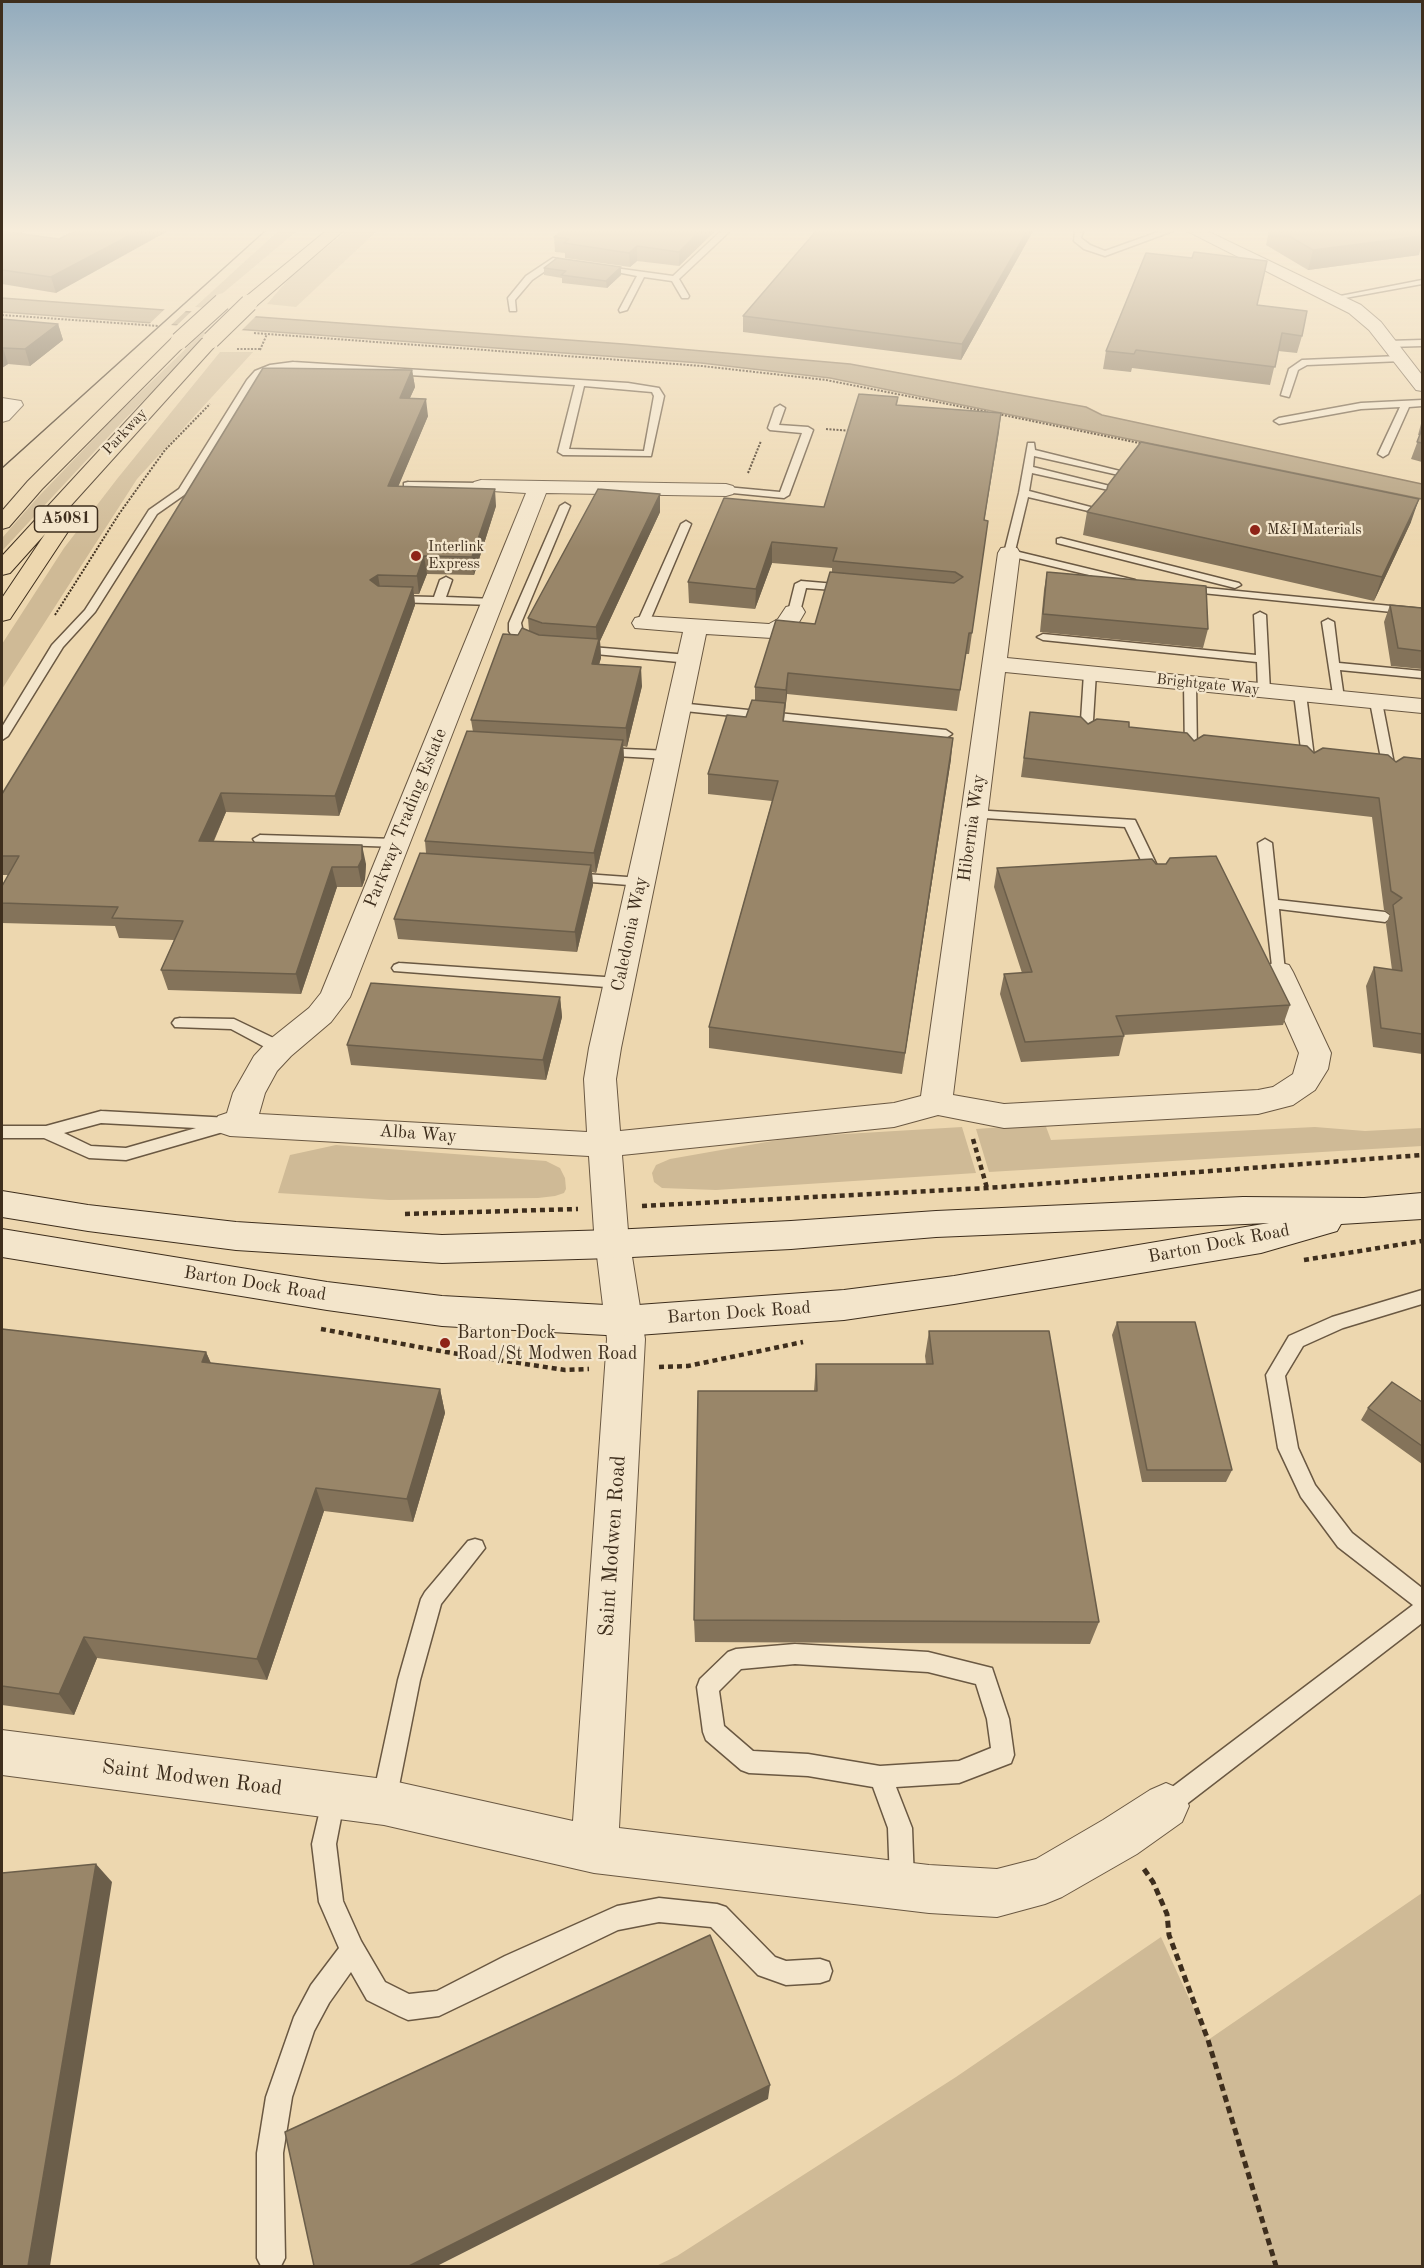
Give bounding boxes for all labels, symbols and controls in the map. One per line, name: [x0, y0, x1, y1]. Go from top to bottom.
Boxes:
street label: Parkway: [99, 405, 151, 459]
road number: A5081: [34, 506, 98, 532]
place label: M&I Materials: [1267, 521, 1362, 539]
marker: M&I Materials: [1248, 523, 1262, 537]
place label: Interlink Express: [428, 538, 484, 573]
marker: Interlink Express: [409, 549, 423, 563]
street label: Brightgate Way: [1155, 671, 1261, 699]
street label: Parkway Trading Estate: [360, 725, 452, 911]
street label: Hibernia Way: [954, 773, 990, 883]
street label: Caledonia Way: [607, 875, 653, 993]
street label: Alba Way: [378, 1121, 458, 1147]
street label: Barton Dock Road: [1146, 1220, 1292, 1268]
street label: Barton Dock Road: [182, 1262, 328, 1306]
street label: Barton Dock Road: [666, 1297, 812, 1329]
place label: Barton Dock Road/St Modwen Road: [457, 1322, 637, 1364]
marker: Barton Dock Road/St Modwen Road: [438, 1336, 452, 1350]
street label: Saint Modwen Road: [594, 1455, 632, 1637]
street label: Saint Modwen Road: [100, 1754, 284, 1802]

